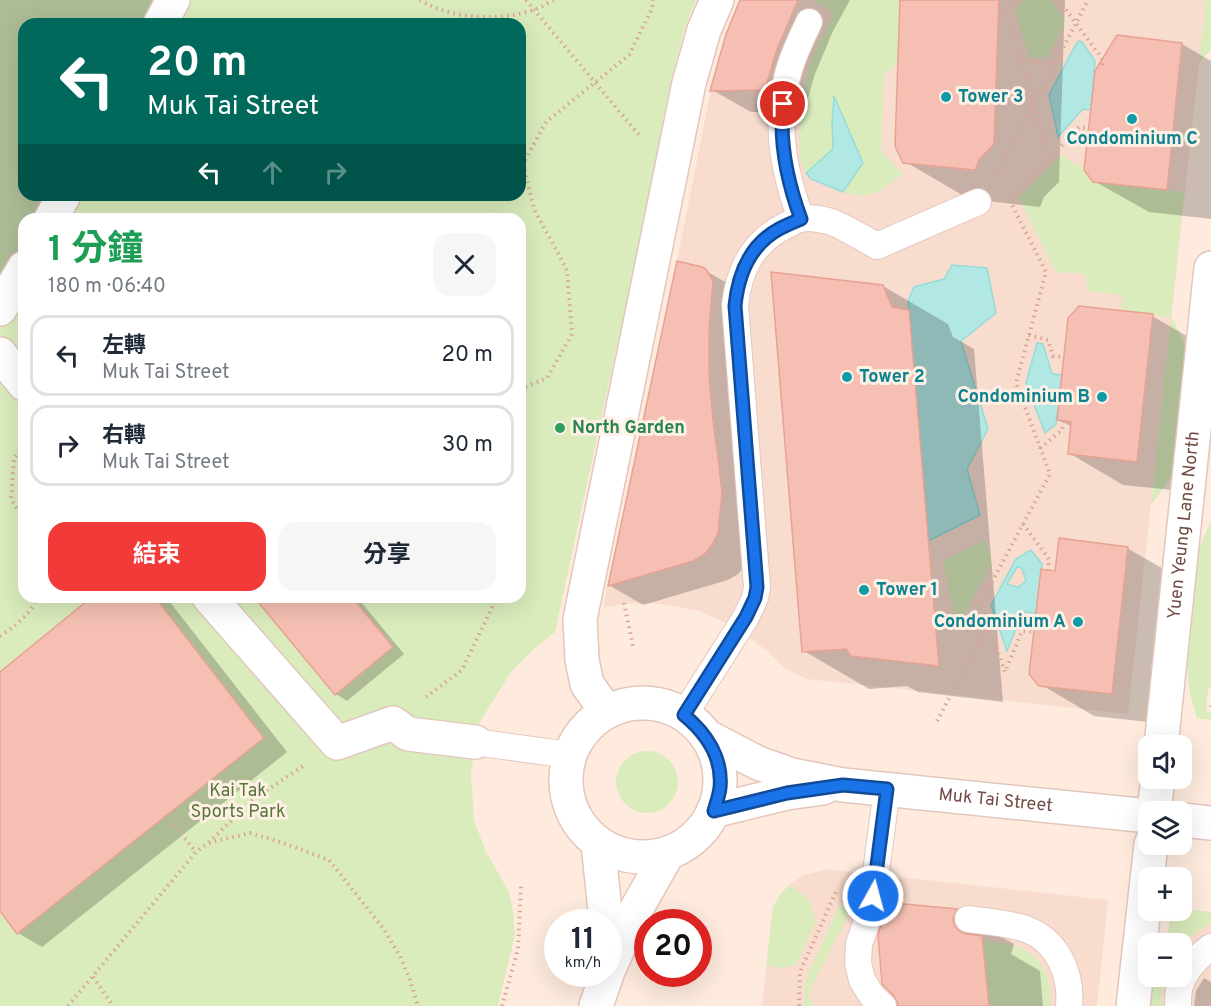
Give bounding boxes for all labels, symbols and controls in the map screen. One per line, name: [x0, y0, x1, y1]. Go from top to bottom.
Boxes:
text: 20 m: [147, 38, 248, 91]
icon: left: [48, 42, 126, 120]
pin: [757, 78, 808, 129]
place label: Tower 3: [958, 86, 1024, 109]
icon: arrive: [766, 87, 799, 120]
text: Muk Tai Street: [147, 90, 319, 124]
marker: Tower 3: [939, 90, 953, 104]
marker: Condominium C: [1125, 112, 1139, 126]
place label: Condominium C: [1066, 128, 1198, 151]
icon: left: [193, 156, 226, 189]
icon: ahead: [256, 156, 289, 189]
icon: right: [319, 156, 352, 189]
text: 1 分鐘: [48, 228, 143, 274]
button: close: [433, 233, 496, 296]
text: 180 m · 06:40: [48, 274, 166, 300]
text: 左轉: [102, 333, 146, 360]
icon: left: [51, 339, 84, 372]
text: 20 m: [442, 342, 493, 369]
text: Muk Tai Street: [102, 360, 230, 386]
place label: Tower 2: [859, 366, 925, 389]
marker: Tower 2: [840, 370, 854, 384]
place label: Condominium B: [957, 386, 1090, 409]
marker: Condominium B: [1095, 390, 1109, 404]
place label: North Garden: [572, 417, 685, 440]
marker: North Garden: [553, 421, 567, 435]
text: 右轉: [102, 423, 146, 450]
icon: right: [51, 429, 84, 462]
street label: Yuen Yeung Lane North: [1163, 430, 1205, 621]
text: 30 m: [442, 432, 493, 459]
text: Muk Tai Street: [102, 450, 230, 476]
button: 結束: [48, 522, 266, 591]
button: 分享: [278, 522, 496, 591]
place label: Tower 1: [876, 579, 938, 602]
marker: Tower 1: [857, 583, 871, 597]
place label: Condominium A: [934, 611, 1066, 634]
marker: Condominium A: [1071, 615, 1085, 629]
map controls: [1138, 735, 1192, 987]
button: sound: [1138, 735, 1192, 789]
park label: Kai Tak Sports Park: [191, 780, 285, 824]
street label: Muk Tai Street: [937, 783, 1054, 818]
button: layers: [1138, 801, 1192, 855]
position arrow: [841, 864, 905, 928]
button: +: [1138, 867, 1192, 921]
speed limit sign: 20: [634, 909, 712, 987]
text: 11: [571, 922, 595, 959]
button: −: [1138, 933, 1192, 987]
text: km/h: [565, 954, 601, 973]

